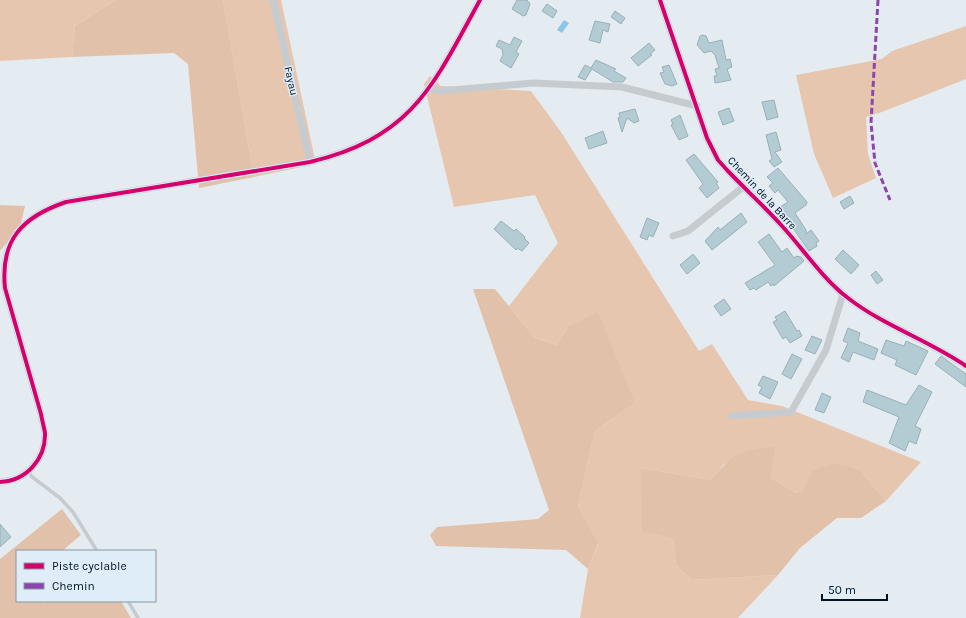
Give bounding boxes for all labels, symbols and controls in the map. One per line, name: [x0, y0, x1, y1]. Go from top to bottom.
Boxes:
street label: Fayau: [281, 65, 301, 97]
street label: Chemin de la Barre: [725, 154, 799, 232]
legend: [16, 550, 156, 602]
text: Piste cyclable: [52, 559, 127, 573]
scale bar: [822, 576, 887, 602]
text: Chemin: [52, 579, 95, 593]
text: 50 m: [828, 583, 856, 597]

